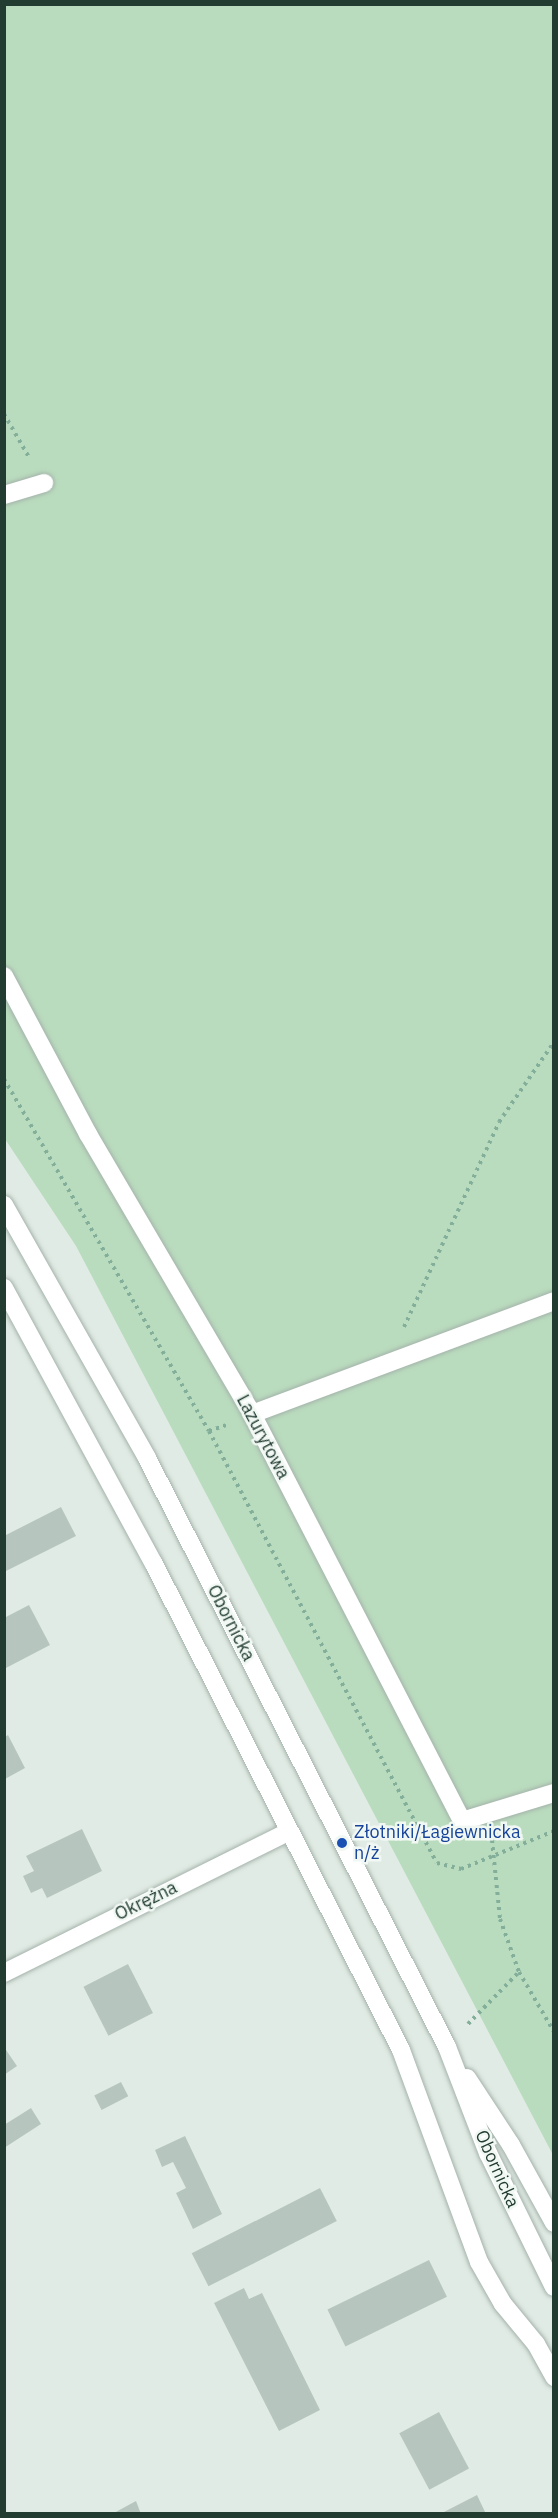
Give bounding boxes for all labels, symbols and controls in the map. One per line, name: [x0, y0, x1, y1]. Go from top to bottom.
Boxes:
street label: Lazurytowa: [232, 1391, 294, 1483]
street label: Obornicka: [203, 1581, 259, 1665]
place label: Złotniki/Łagiewnicka n/ż: [354, 1822, 521, 1864]
marker: Złotniki/Łagiewnicka n/ż: [335, 1836, 349, 1850]
street label: Okrężna: [111, 1877, 181, 1925]
street label: Obornicka: [470, 2127, 524, 2211]

